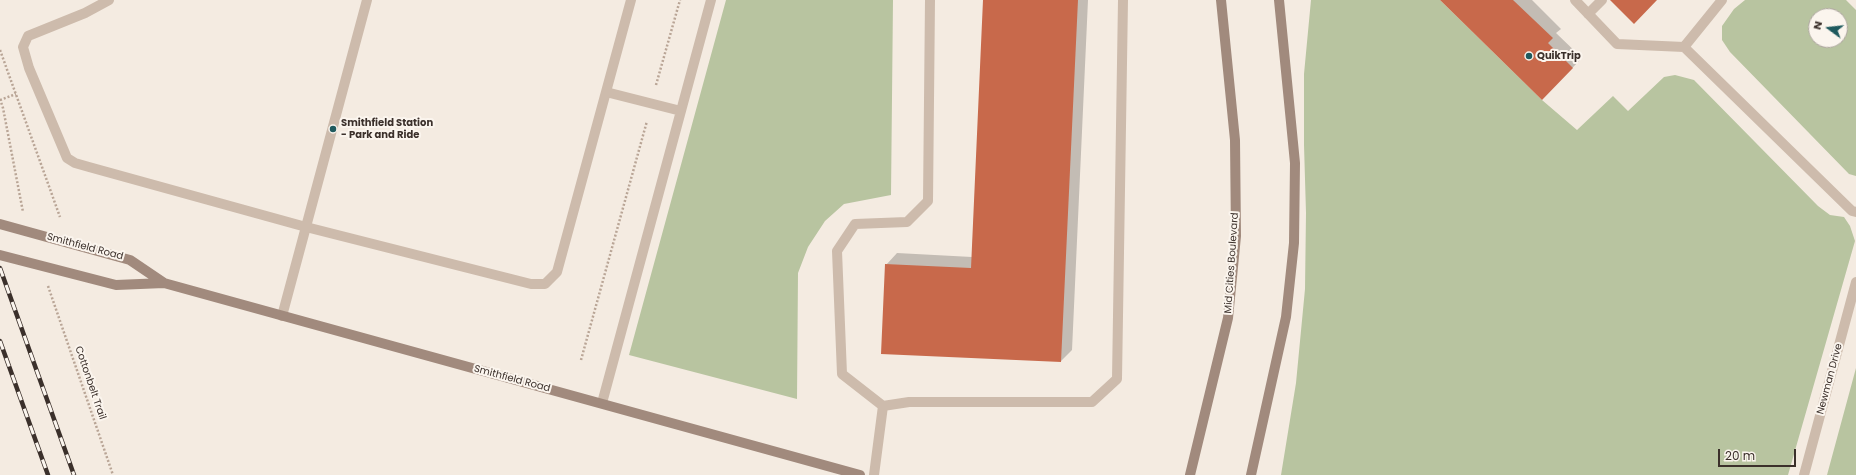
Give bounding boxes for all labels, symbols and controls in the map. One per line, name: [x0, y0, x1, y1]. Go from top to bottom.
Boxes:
north arrow: [1808, 8, 1848, 48]
text: N: [1809, 19, 1826, 31]
place label: QuikTrip: [1537, 50, 1581, 62]
marker: QuikTrip: [1524, 51, 1534, 61]
place label: Smithfield Station - Park and Ride: [341, 117, 433, 140]
marker: Smithfield Station - Park and Ride: [328, 124, 338, 134]
street label: Mid Cities Boulevard: [1222, 212, 1242, 314]
street label: Smithfield Road: [46, 231, 124, 263]
street label: Newman Drive: [1815, 342, 1845, 416]
street label: Cottonbelt Trail: [72, 345, 108, 421]
street label: Smithfield Road: [473, 363, 551, 395]
scale bar: [1720, 441, 1798, 467]
text: 20 m: [1725, 447, 1755, 464]

